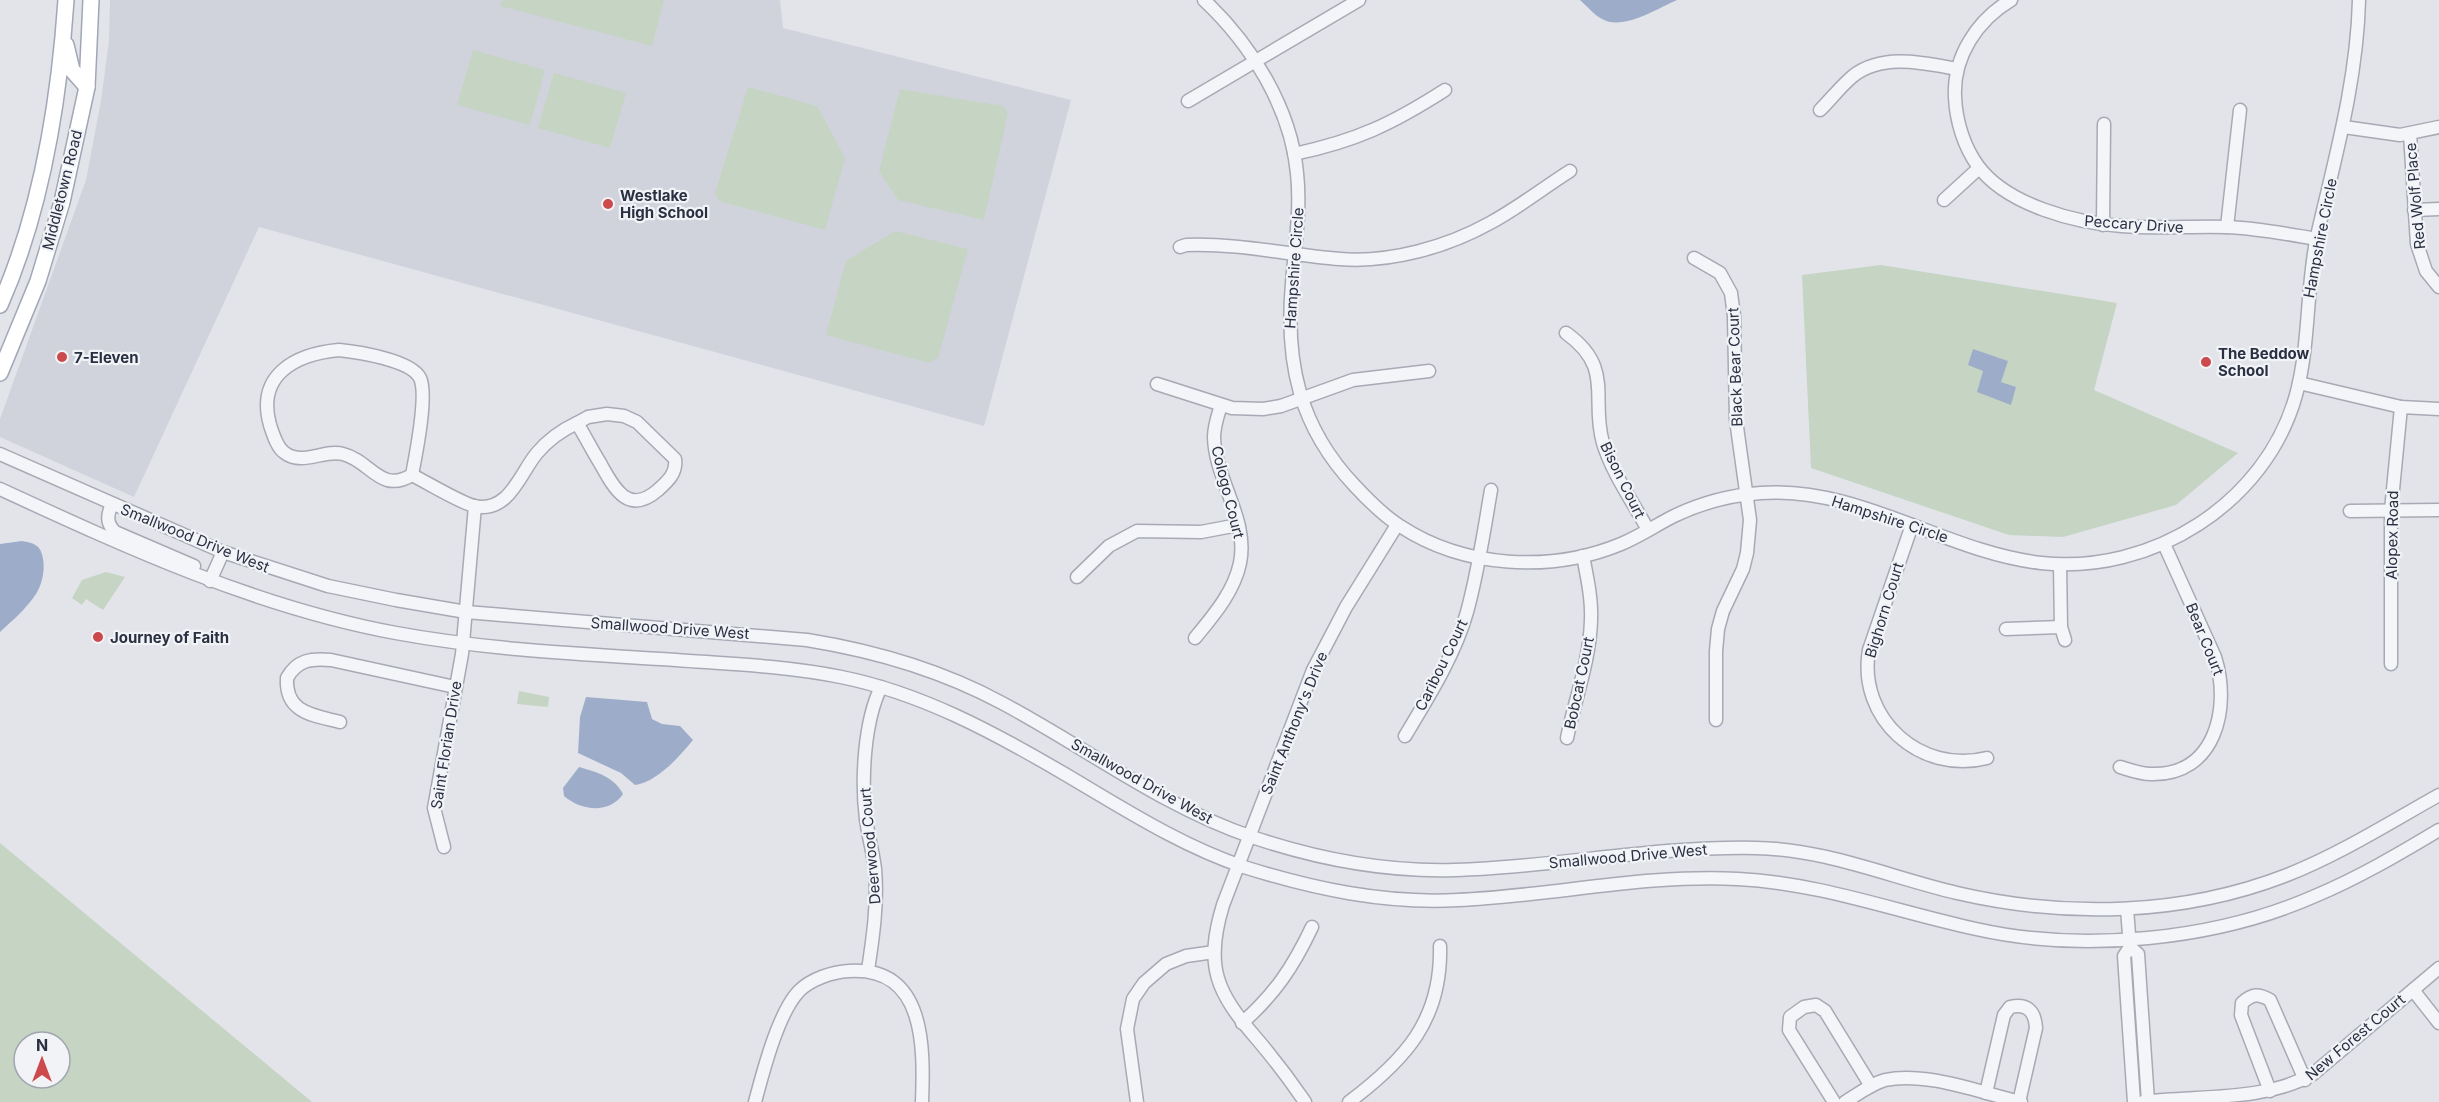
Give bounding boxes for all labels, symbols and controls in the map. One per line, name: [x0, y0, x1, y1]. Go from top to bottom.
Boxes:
street label: Middletown Road: [38, 128, 86, 252]
street label: Red Wolf Place: [2401, 142, 2429, 250]
street label: Hampshire Circle: [2299, 176, 2341, 300]
place label: Westlake High School: [620, 186, 708, 222]
marker: Westlake High School: [601, 197, 615, 211]
street label: Hampshire Circle: [1280, 207, 1308, 329]
street label: Peccary Drive: [2084, 211, 2184, 237]
street label: Black Bear Court: [1723, 307, 1747, 427]
place label: The Beddow School: [2218, 344, 2310, 380]
place label: 7-Eleven: [74, 348, 139, 367]
marker: 7-Eleven: [55, 350, 69, 364]
marker: The Beddow School: [2199, 355, 2213, 369]
street label: Bison Court: [1596, 439, 1650, 522]
street label: Cologo Court: [1207, 444, 1249, 540]
street label: Alopex Road: [2382, 490, 2402, 580]
street label: Hampshire Circle: [1829, 491, 1951, 547]
street label: Smallwood Drive West: [118, 499, 272, 577]
street label: Bighorn Court: [1860, 560, 1908, 660]
street label: Bear Court: [2182, 600, 2228, 678]
street label: Smallwood Drive West: [590, 613, 750, 643]
street label: Caribou Court: [1411, 616, 1471, 714]
place label: Journey of Faith: [110, 628, 229, 647]
marker: Journey of Faith: [91, 630, 105, 644]
street label: Bobcat Court: [1560, 635, 1598, 731]
street label: Saint Anthony's Drive: [1257, 649, 1331, 797]
street label: Saint Florian Drive: [426, 680, 466, 810]
street label: Smallwood Drive West: [1068, 734, 1216, 828]
street label: Deerwood Court: [855, 787, 885, 905]
street label: Smallwood Drive West: [1548, 840, 1708, 872]
street label: New Forest Court: [2301, 990, 2409, 1084]
north arrow: [12, 1030, 72, 1090]
text: N: [36, 1035, 48, 1055]

